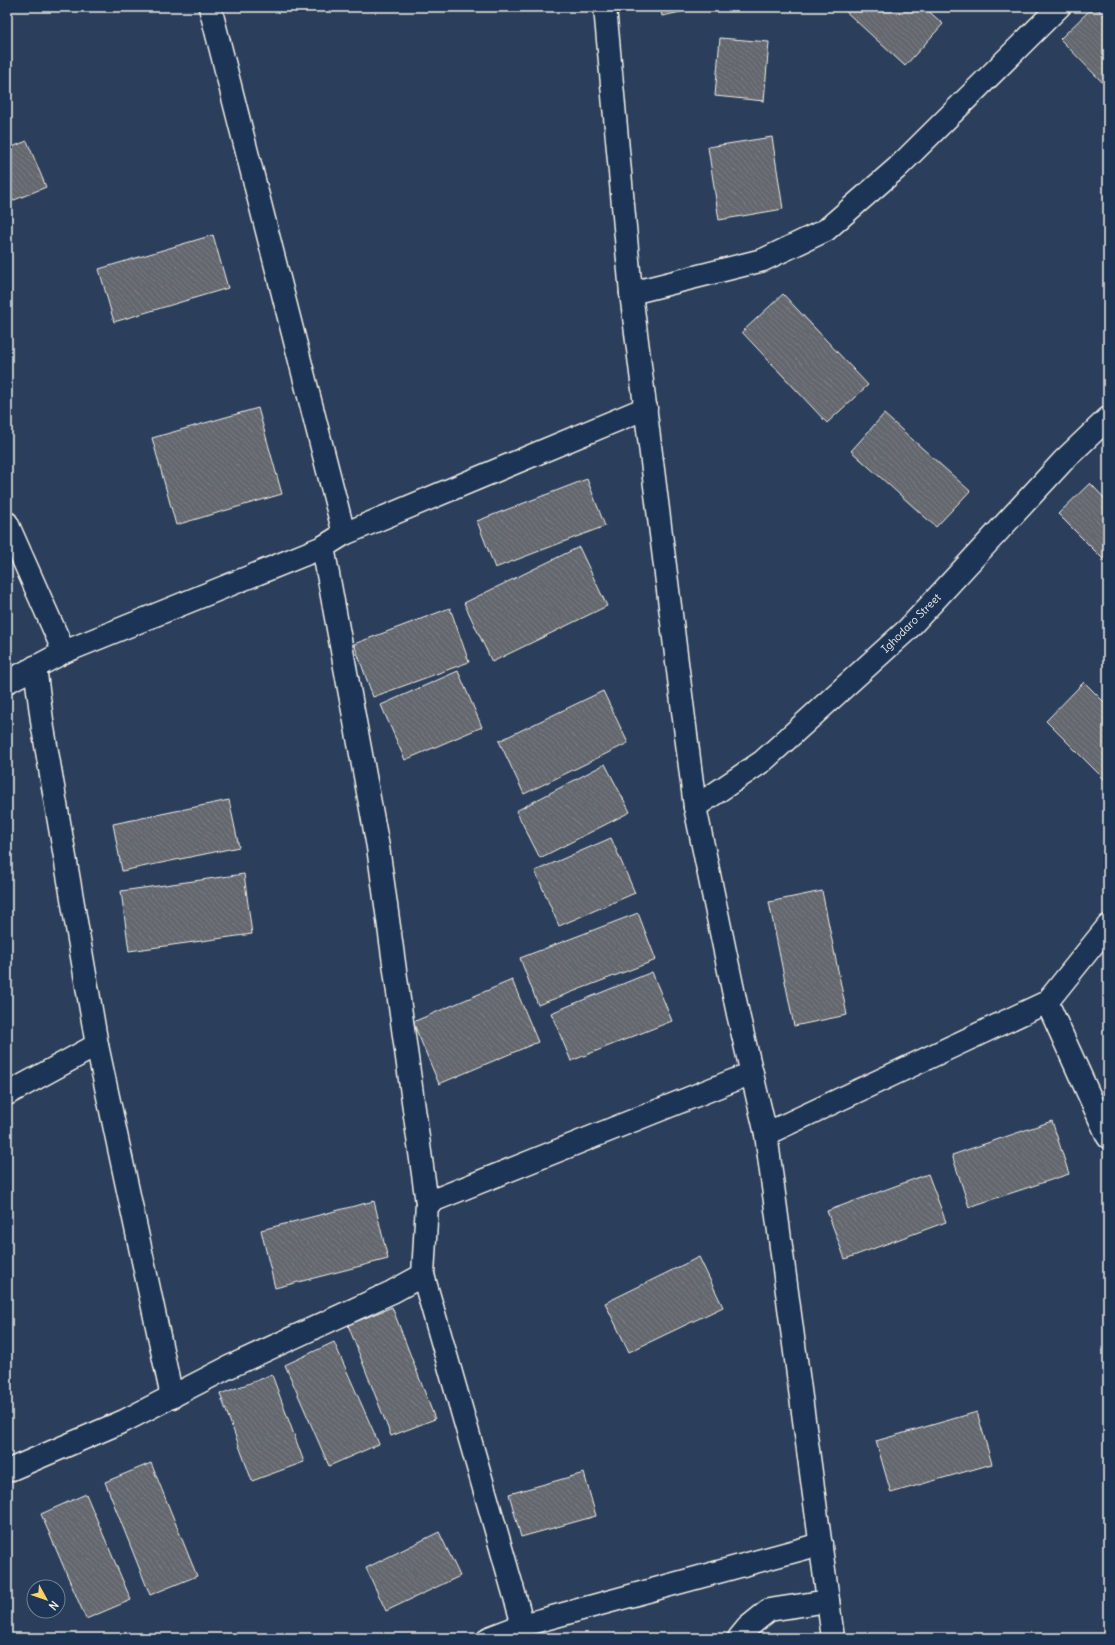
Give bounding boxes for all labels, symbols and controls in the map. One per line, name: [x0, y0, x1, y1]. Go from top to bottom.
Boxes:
street label: Ighodaro Street: [878, 590, 944, 656]
north arrow: [26, 1579, 66, 1619]
text: N: [46, 1598, 61, 1613]

